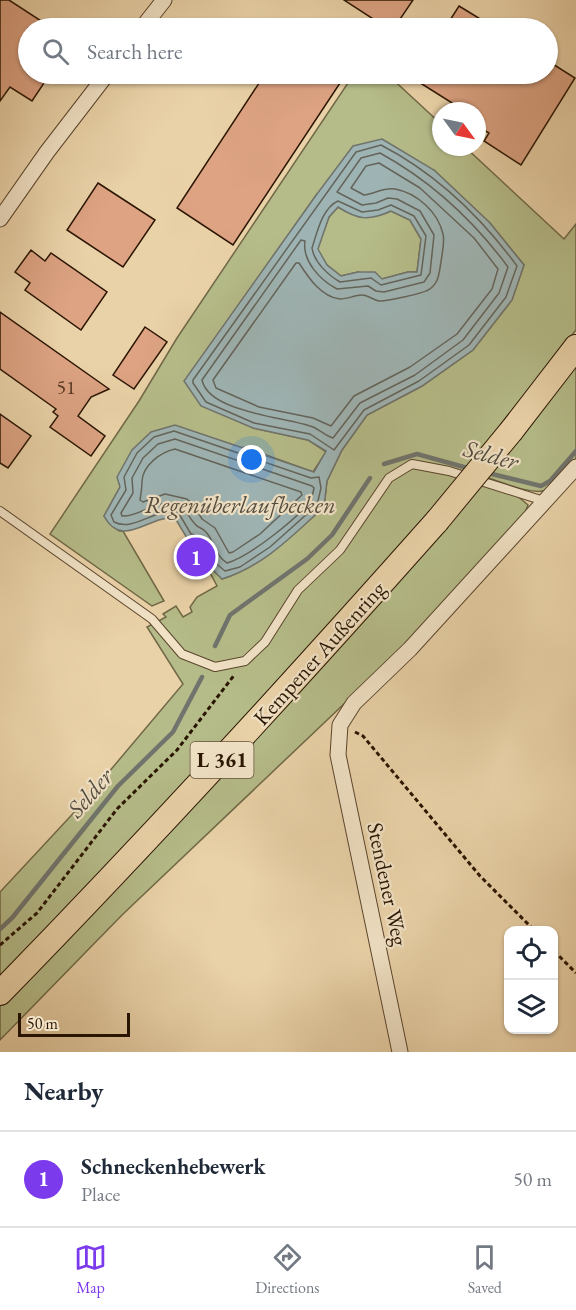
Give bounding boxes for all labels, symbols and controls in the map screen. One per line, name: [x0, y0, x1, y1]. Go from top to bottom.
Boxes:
search box: [18, 18, 558, 84]
icon: search: [39, 35, 72, 68]
text: Search here: [87, 37, 182, 66]
north arrow: [432, 102, 486, 156]
house number: 51: [56, 374, 76, 400]
water label: Selder: [459, 432, 524, 477]
your location: [237, 445, 266, 474]
water label: Regenüberlaufbecken: [144, 489, 336, 520]
pin: 1: [176, 534, 216, 580]
street label: Kempener Außenring: [247, 575, 392, 732]
road number: L 361: [190, 742, 254, 778]
water label: Selder: [59, 760, 121, 824]
street label: Stendener Weg: [360, 820, 415, 949]
map controls: [504, 926, 558, 1034]
button: locate: [504, 926, 558, 980]
button: layers: [504, 980, 558, 1034]
scale bar: [18, 1010, 130, 1038]
text: 50 m: [27, 1013, 58, 1034]
text: Nearby: [24, 1074, 104, 1108]
text: Schneckenhebewerk: [81, 1152, 265, 1181]
text: 1: [38, 1166, 49, 1192]
text: 50 m: [513, 1166, 552, 1192]
text: Place: [81, 1181, 120, 1207]
tab: Map: [74, 1241, 107, 1298]
tab: Directions: [255, 1241, 320, 1298]
tab: Saved: [468, 1241, 502, 1298]

